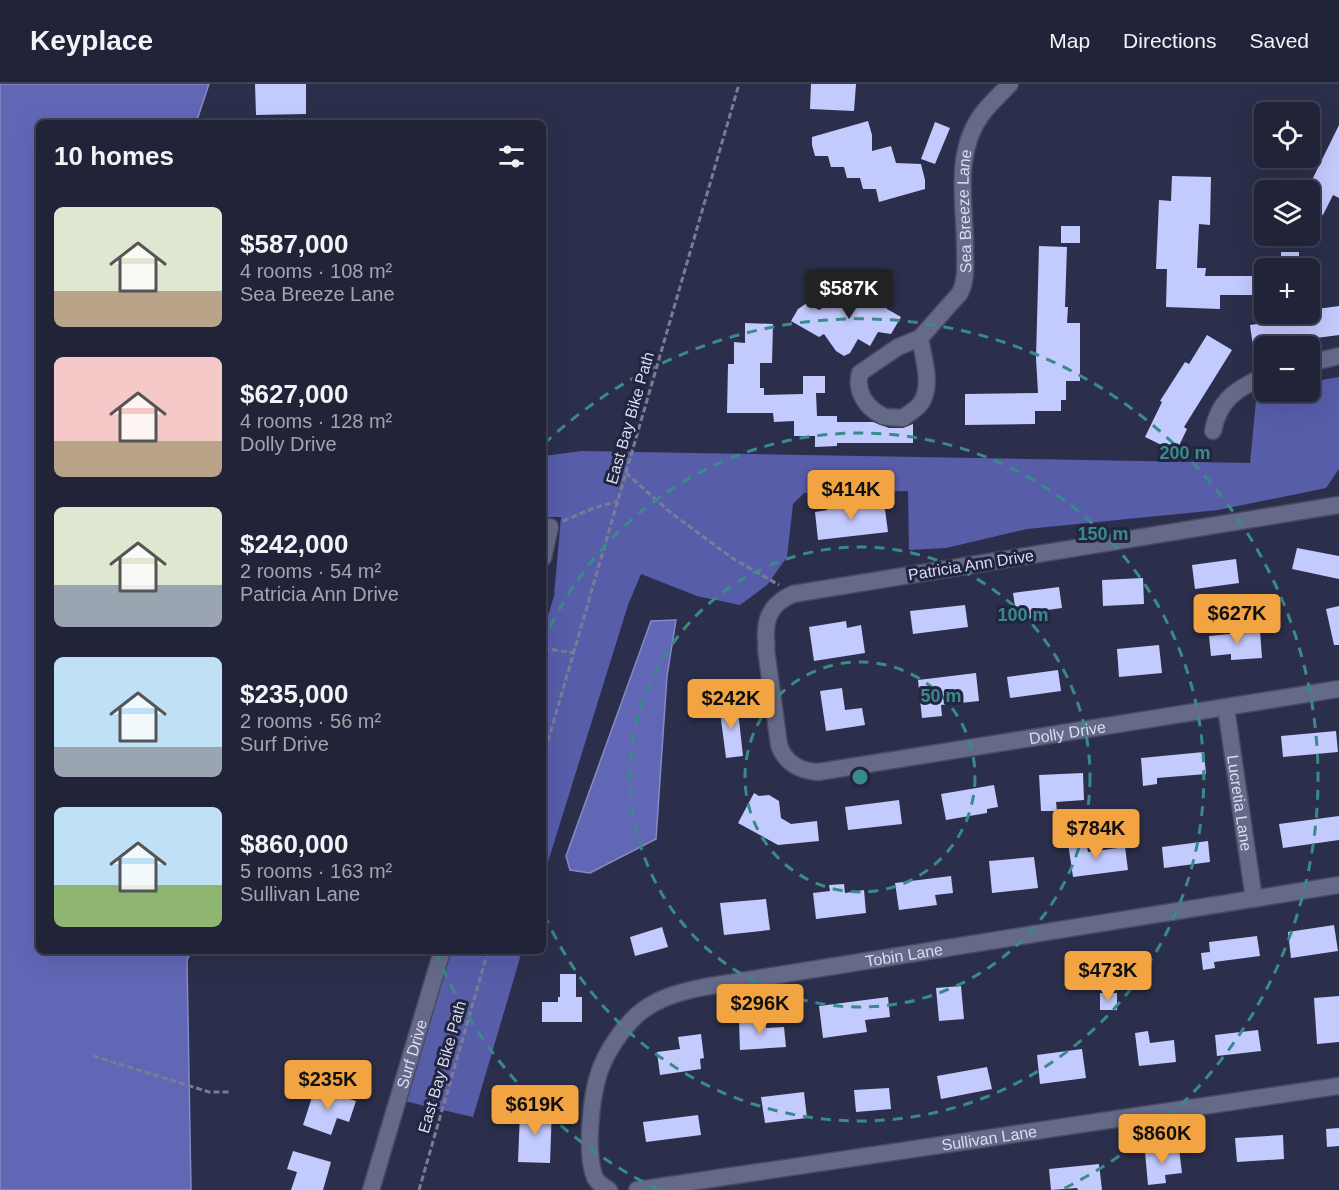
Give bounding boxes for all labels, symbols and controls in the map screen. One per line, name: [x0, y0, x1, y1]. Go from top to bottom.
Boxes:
text: Keyplace: [30, 25, 153, 56]
text: Map: [1049, 29, 1090, 52]
text: Directions: [1123, 29, 1216, 52]
text: Saved: [1249, 29, 1309, 52]
map controls: [1254, 102, 1320, 402]
button: locate: [1254, 102, 1320, 168]
icon: filters: [495, 140, 528, 173]
text: 10 homes: [54, 141, 174, 171]
street label: Sea Breeze Lane: [954, 148, 974, 273]
button: layers: [1254, 180, 1320, 246]
text: $587,000: [240, 229, 348, 259]
icon: home: [102, 231, 174, 303]
button: +: [1254, 258, 1320, 324]
text: 4 rooms · 108 m²: [240, 260, 392, 282]
pin: $587K: [807, 269, 891, 320]
text: $587K: [820, 277, 878, 299]
text: Sea Breeze Lane: [240, 283, 395, 305]
button: −: [1254, 336, 1320, 402]
street label: East Bay Bike Path: [603, 350, 657, 486]
text: $627,000: [240, 379, 348, 409]
icon: home: [102, 381, 174, 453]
text: 4 rooms · 128 m²: [240, 410, 392, 432]
text: Dolly Drive: [240, 433, 337, 455]
text: 200 m: [1159, 443, 1211, 463]
pin: $414K: [809, 470, 893, 521]
text: $414K: [822, 478, 880, 500]
text: 150 m: [1077, 524, 1129, 544]
text: $242,000: [240, 529, 348, 559]
icon: home: [102, 531, 174, 603]
street label: Patricia Ann Drive: [907, 547, 1035, 583]
text: 2 rooms · 54 m²: [240, 560, 381, 582]
text: Patricia Ann Drive: [240, 583, 399, 605]
pin: $627K: [1195, 594, 1279, 645]
text: $627K: [1208, 602, 1266, 624]
text: 100 m: [997, 605, 1049, 625]
text: $235,000: [240, 679, 348, 709]
pin: $242K: [689, 679, 773, 730]
icon: home: [102, 681, 174, 753]
text: 50 m: [920, 686, 962, 706]
text: $242K: [702, 687, 760, 709]
text: 2 rooms · 56 m²: [240, 710, 381, 732]
street label: Dolly Drive: [1028, 718, 1107, 747]
text: Surf Drive: [240, 733, 329, 755]
street label: Lucretia Lane: [1224, 754, 1255, 852]
centre of rings: [850, 767, 870, 787]
pin: $784K: [1054, 809, 1138, 860]
text: $784K: [1067, 817, 1125, 839]
text: $860,000: [240, 829, 348, 859]
icon: home: [102, 831, 174, 903]
text: 5 rooms · 163 m²: [240, 860, 392, 882]
text: Sullivan Lane: [240, 883, 360, 905]
street label: Tobin Lane: [864, 940, 944, 969]
pin: $473K: [1066, 951, 1150, 1002]
text: $473K: [1079, 959, 1137, 981]
pin: $296K: [718, 984, 802, 1035]
text: $296K: [731, 992, 789, 1014]
street label: East Bay Bike Path: [415, 999, 469, 1135]
street label: Surf Drive: [393, 1017, 430, 1090]
pin: $235K: [286, 1060, 370, 1111]
text: $235K: [299, 1068, 357, 1090]
pin: $619K: [493, 1085, 577, 1136]
text: $619K: [506, 1093, 564, 1115]
pin: $860K: [1120, 1114, 1204, 1165]
street label: Sullivan Lane: [940, 1122, 1038, 1153]
text: $860K: [1133, 1122, 1191, 1144]

